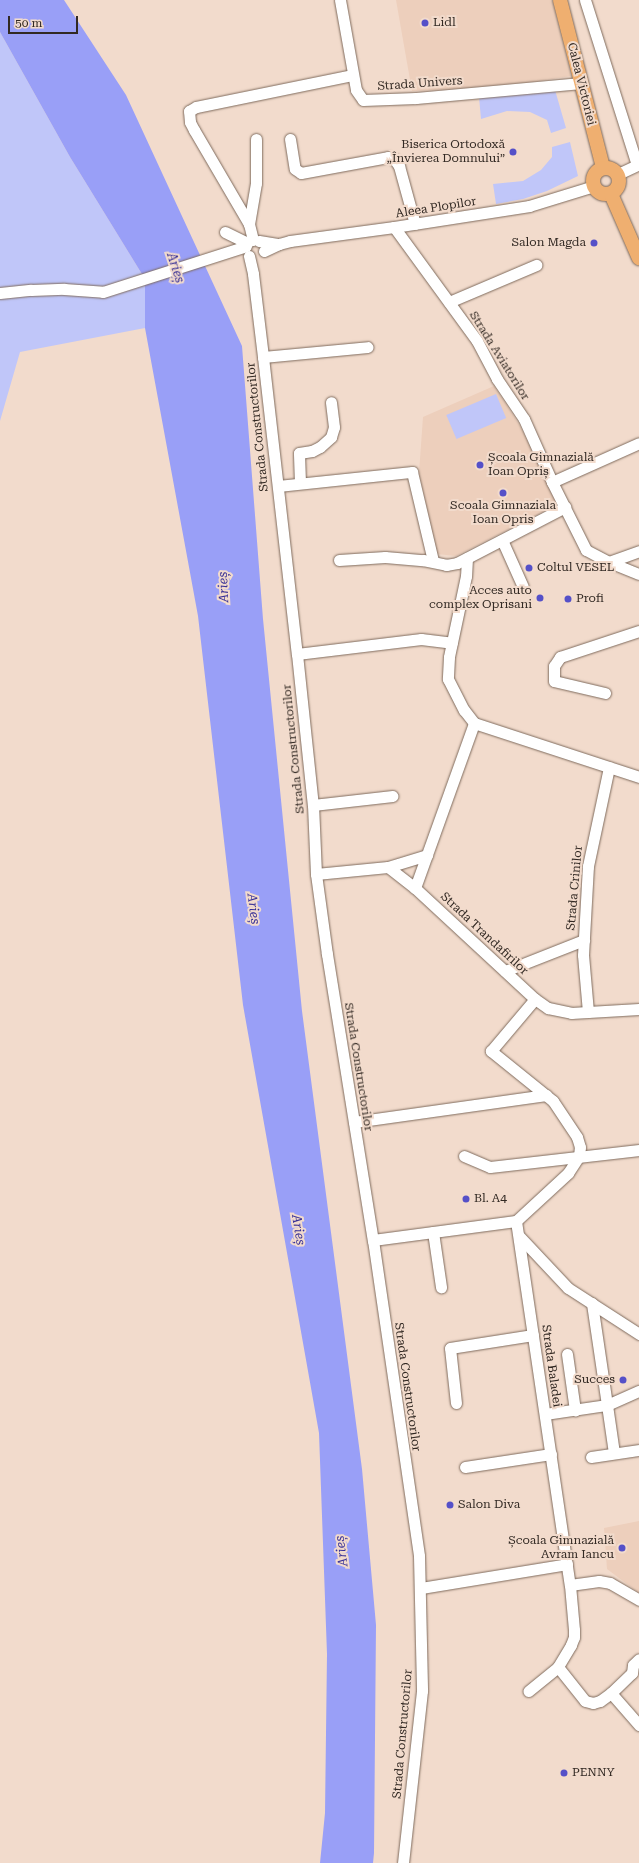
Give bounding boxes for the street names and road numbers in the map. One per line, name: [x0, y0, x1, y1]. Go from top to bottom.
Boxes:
street label: Calea Victoriei: [564, 41, 598, 127]
street label: Strada Univers: [377, 74, 463, 94]
street label: Aleea Plopilor: [395, 195, 477, 221]
street label: Strada Aviatorilor: [466, 309, 532, 403]
street label: Strada Constructorilor: [244, 362, 272, 492]
street label: Strada Constructorilor: [280, 684, 308, 814]
street label: Strada Crinilor: [564, 845, 586, 931]
street label: Strada Trandafirilor: [437, 890, 531, 978]
street label: Strada Constructorilor: [341, 1002, 375, 1132]
street label: Strada Constructorilor: [391, 1322, 423, 1452]
street label: Strada Baladei: [538, 1324, 564, 1408]
street label: Strada Constructorilor: [390, 1669, 416, 1799]

